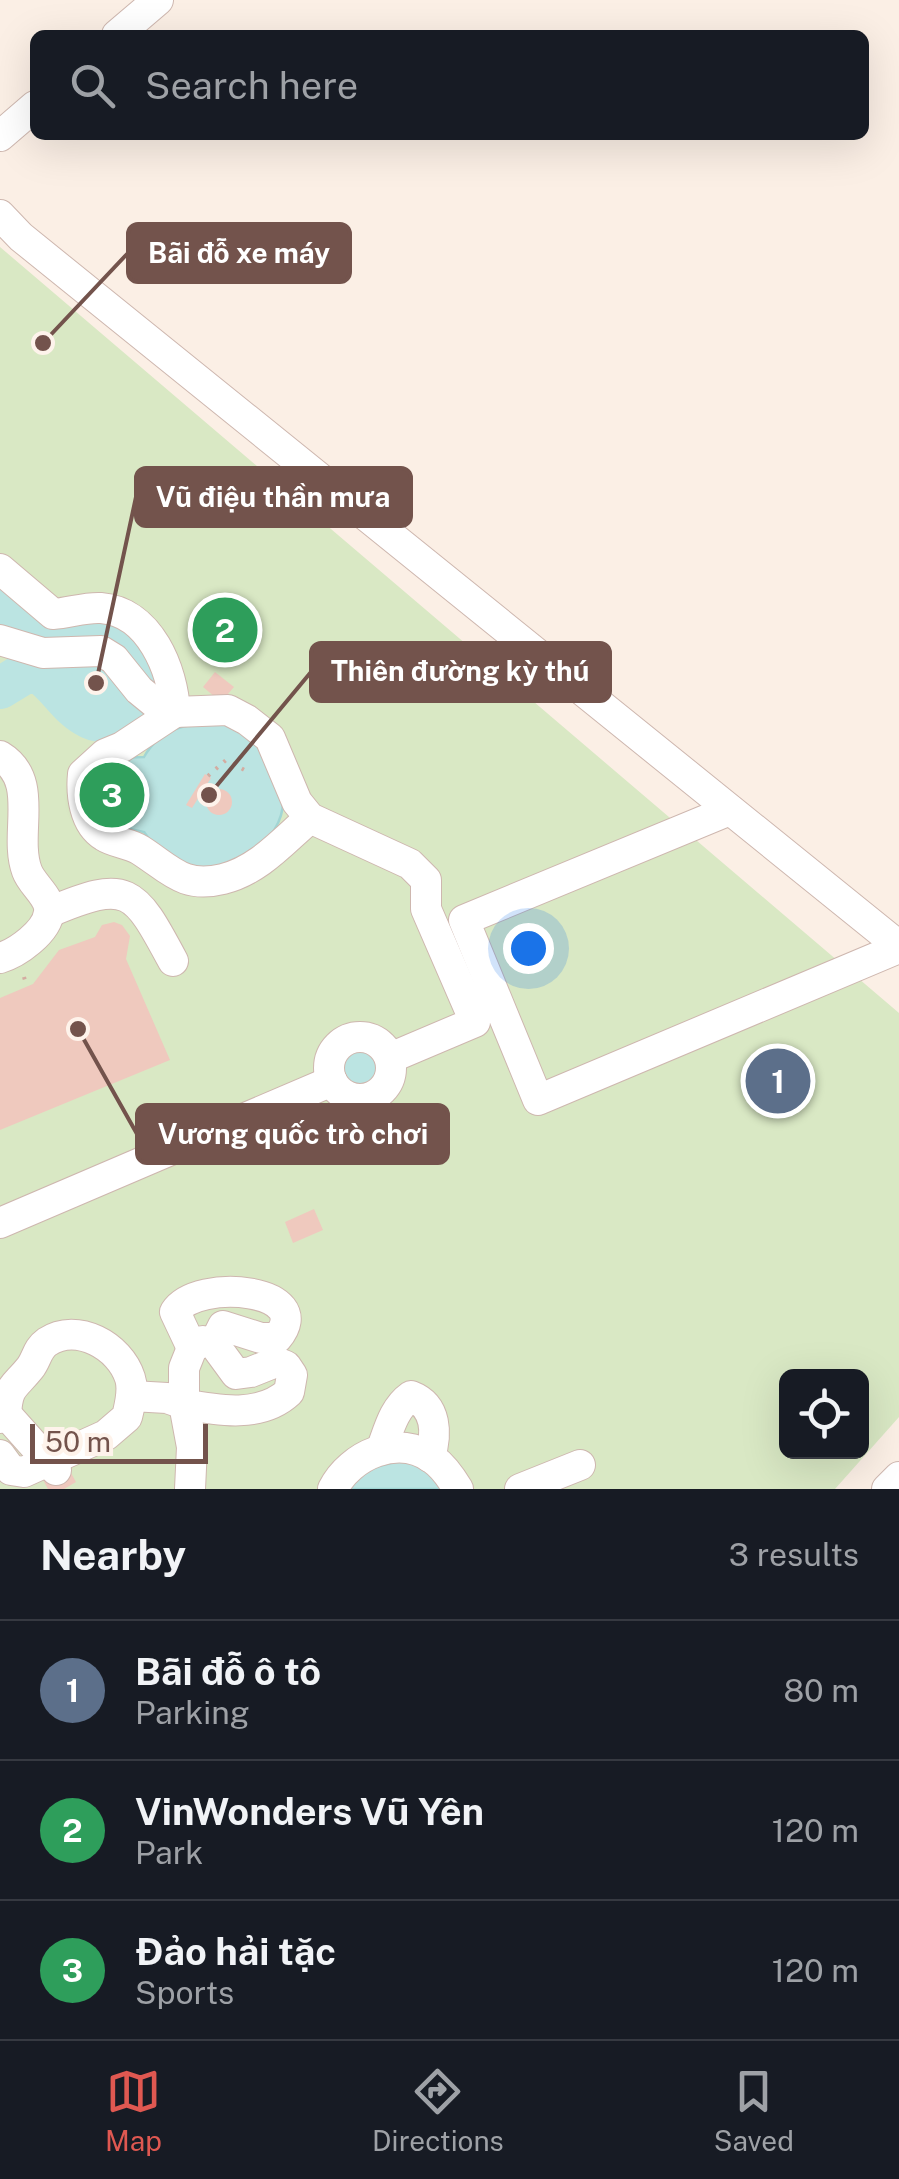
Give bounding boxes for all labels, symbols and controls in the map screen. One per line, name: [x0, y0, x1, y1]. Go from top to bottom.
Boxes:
search box: [30, 30, 869, 140]
icon: search: [65, 58, 120, 113]
text: Search here: [145, 63, 358, 108]
callout: Bãi đỗ xe máy: [128, 224, 350, 282]
text: Bãi đỗ xe máy: [148, 236, 330, 269]
callout: Vũ điệu thần mưa: [136, 468, 411, 526]
text: Vũ điệu thần mưa: [156, 480, 390, 513]
pin: 2: [192, 592, 258, 668]
callout: Thiên đường kỳ thú: [311, 643, 610, 701]
text: Thiên đường kỳ thú: [331, 654, 589, 687]
pin: 3: [80, 758, 144, 832]
your location: [503, 923, 554, 974]
pin: 1: [746, 1044, 810, 1118]
callout: Vương quốc trò chơi: [137, 1105, 448, 1163]
text: Vương quốc trò chơi: [158, 1117, 428, 1150]
map controls: [779, 1369, 869, 1459]
button: locate: [779, 1369, 869, 1459]
scale bar: [30, 1419, 208, 1464]
text: 50 m: [45, 1425, 111, 1458]
text: Nearby: [40, 1530, 186, 1579]
text: 3 results: [729, 1536, 859, 1573]
text: Bãi đỗ ô tô: [135, 1649, 321, 1694]
text: 1: [66, 1672, 79, 1709]
text: 80 m: [783, 1672, 859, 1709]
text: Parking: [135, 1694, 250, 1731]
text: VinWonders Vũ Yên: [135, 1789, 484, 1834]
text: 2: [62, 1812, 83, 1849]
text: 120 m: [772, 1812, 859, 1849]
text: Park: [135, 1834, 203, 1871]
text: Đảo hải tặc: [135, 1929, 336, 1974]
text: 3: [62, 1952, 83, 1989]
text: 120 m: [772, 1952, 859, 1989]
text: Sports: [135, 1974, 234, 2011]
tab: Map: [105, 2064, 162, 2157]
tab: Directions: [372, 2064, 504, 2157]
tab: Saved: [714, 2064, 794, 2157]

